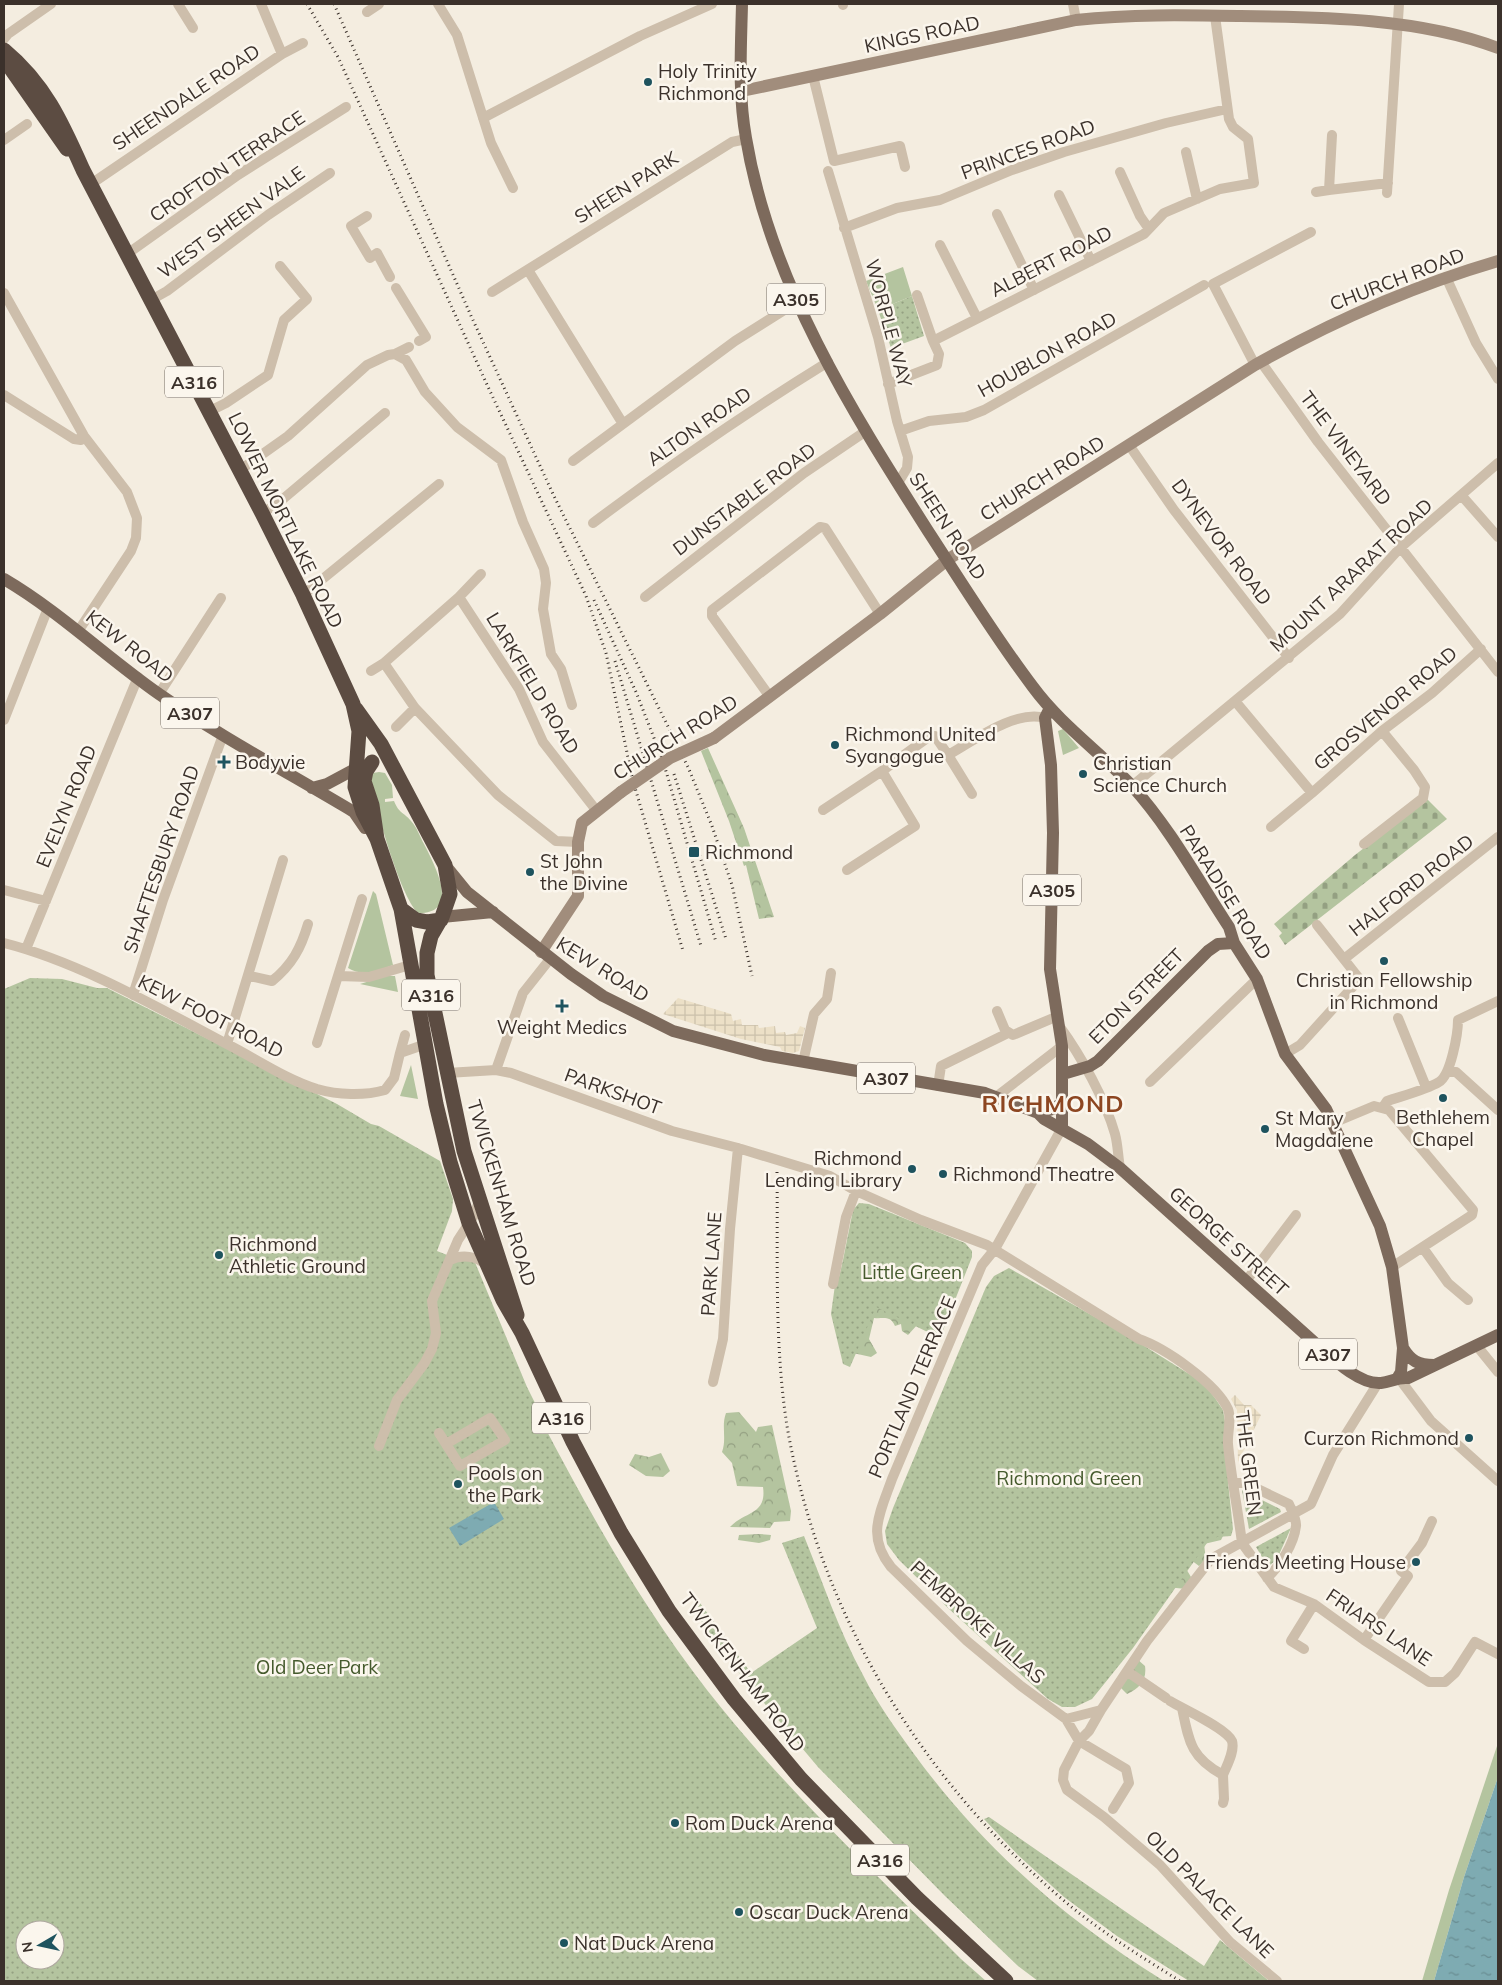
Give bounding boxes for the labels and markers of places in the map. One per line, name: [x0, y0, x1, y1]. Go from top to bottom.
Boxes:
place label: Holy Trinity Richmond: [658, 59, 757, 105]
marker: Holy Trinity Richmond: [642, 76, 654, 88]
place label: Richmond United Syangogue: [845, 722, 996, 768]
marker: Richmond United Syangogue: [829, 739, 841, 751]
place label: Bodyvie: [235, 750, 305, 774]
place label: Christian Science Church: [1093, 751, 1227, 797]
marker: Bodyvie: [217, 755, 231, 769]
marker: Christian Science Church: [1077, 768, 1089, 780]
place label: Richmond: [705, 840, 793, 864]
marker: Richmond: [687, 845, 701, 859]
place label: St John the Divine: [540, 849, 628, 895]
marker: St John the Divine: [524, 866, 536, 878]
marker: Christian Fellowship in Richmond: [1378, 955, 1390, 967]
place label: Christian Fellowship in Richmond: [1296, 968, 1472, 1014]
marker: Weight Medics: [555, 999, 569, 1013]
place label: Weight Medics: [497, 1015, 627, 1039]
marker: Bethlehem Chapel: [1437, 1092, 1449, 1104]
place label: Bethlehem Chapel: [1396, 1105, 1490, 1151]
place label: St Mary Magdalene: [1275, 1106, 1373, 1152]
marker: St Mary Magdalene: [1259, 1123, 1271, 1135]
place label: Richmond Lending Library: [765, 1146, 902, 1192]
place label: Richmond Theatre: [953, 1162, 1114, 1186]
marker: Richmond Lending Library: [906, 1163, 918, 1175]
marker: Richmond Theatre: [937, 1168, 949, 1180]
place label: Richmond Athletic Ground: [229, 1232, 366, 1278]
marker: Richmond Athletic Ground: [213, 1249, 225, 1261]
place label: Curzon Richmond: [1303, 1426, 1459, 1450]
marker: Curzon Richmond: [1463, 1432, 1475, 1444]
place label: Pools on the Park: [468, 1461, 543, 1507]
marker: Pools on the Park: [452, 1478, 464, 1490]
place label: Friends Meeting House: [1205, 1550, 1406, 1574]
marker: Friends Meeting House: [1410, 1556, 1422, 1568]
place label: Rom Duck Arena: [685, 1811, 833, 1835]
marker: Rom Duck Arena: [669, 1817, 681, 1829]
place label: Oscar Duck Arena: [749, 1900, 909, 1924]
marker: Oscar Duck Arena: [733, 1906, 745, 1918]
place label: Nat Duck Arena: [574, 1931, 714, 1955]
marker: Nat Duck Arena: [558, 1937, 570, 1949]

